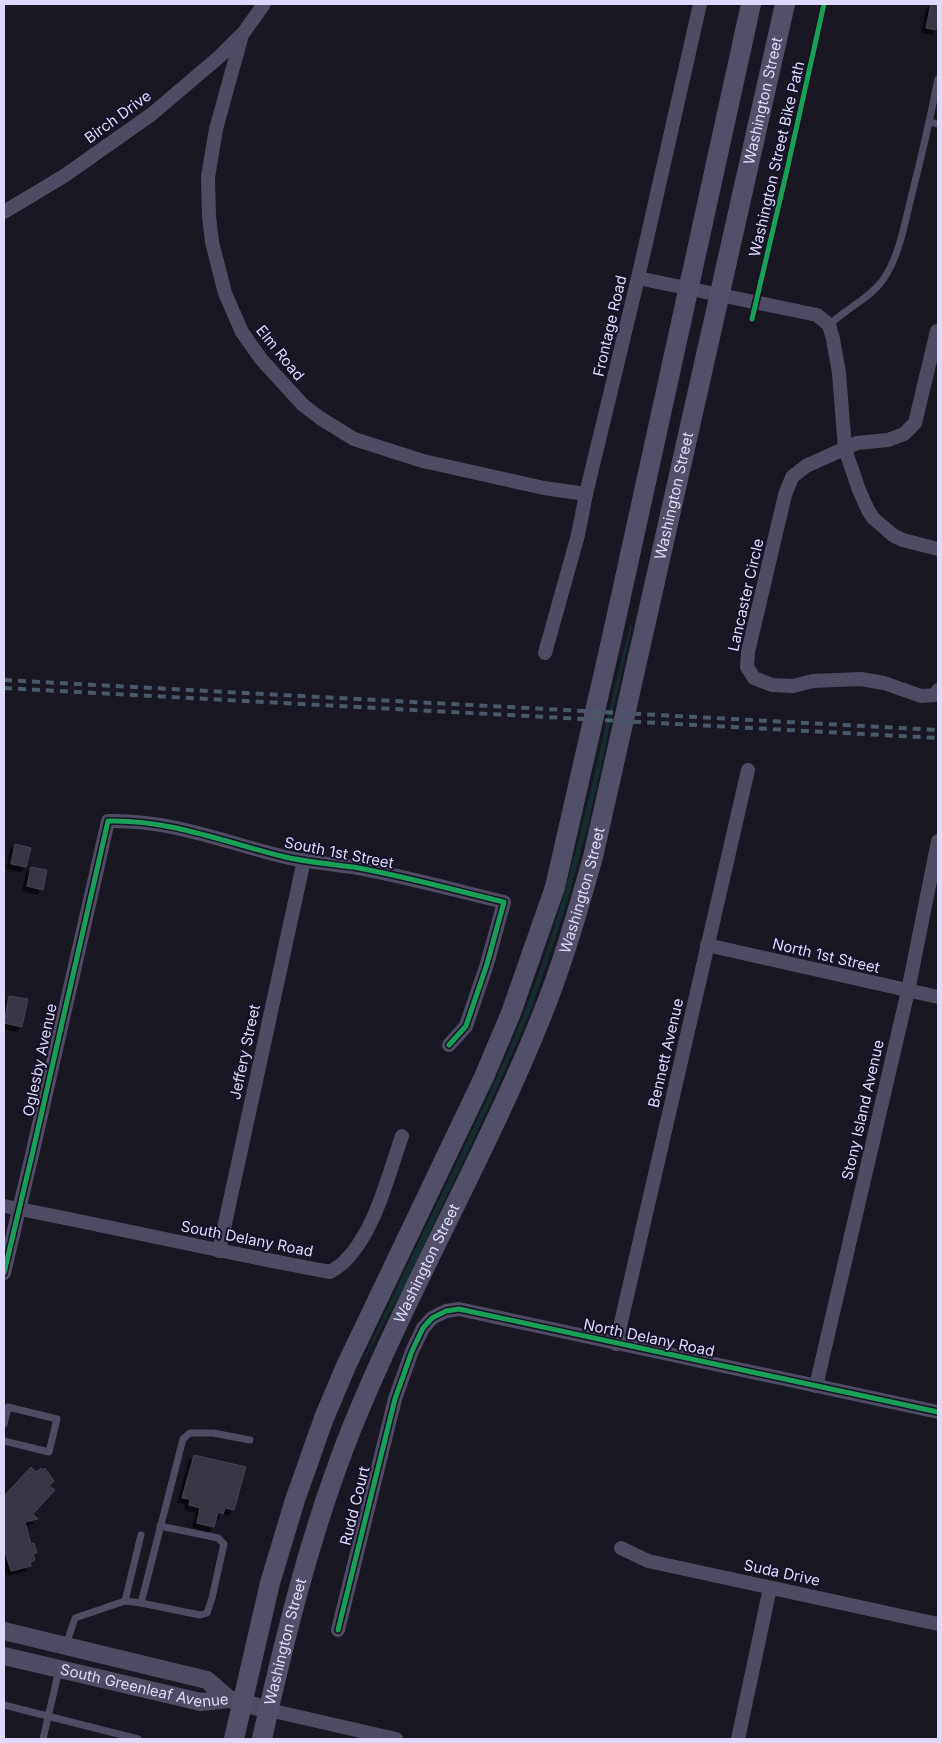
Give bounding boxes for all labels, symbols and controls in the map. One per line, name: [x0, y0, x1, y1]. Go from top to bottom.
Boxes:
street label: Washington Street: [739, 35, 786, 166]
street label: Washington Street Bike Path: [745, 59, 808, 259]
street label: Birch Drive: [81, 86, 155, 147]
street label: Frontage Road: [589, 273, 630, 378]
street label: Elm Road: [252, 321, 309, 384]
street label: Washington Street: [650, 430, 697, 561]
street label: Lancaster Circle: [723, 537, 768, 653]
street label: Washington Street: [555, 825, 608, 956]
street label: South 1st Street: [283, 833, 395, 872]
street label: North 1st Street: [771, 934, 882, 977]
street label: Bennett Avenue: [644, 996, 687, 1109]
street label: Oglesby Avenue: [18, 1002, 61, 1118]
street label: Jeffery Street: [225, 1002, 264, 1101]
street label: Stony Island Avenue: [837, 1038, 888, 1182]
street label: Washington Street: [389, 1200, 463, 1326]
street label: South Delany Road: [179, 1216, 315, 1261]
street label: North Delany Road: [582, 1314, 716, 1361]
street label: Rudd Court: [336, 1464, 374, 1547]
street label: Suda Drive: [742, 1555, 822, 1590]
street label: Washington Street: [260, 1576, 310, 1707]
street label: South Greenleaf Avenue: [58, 1659, 230, 1711]

